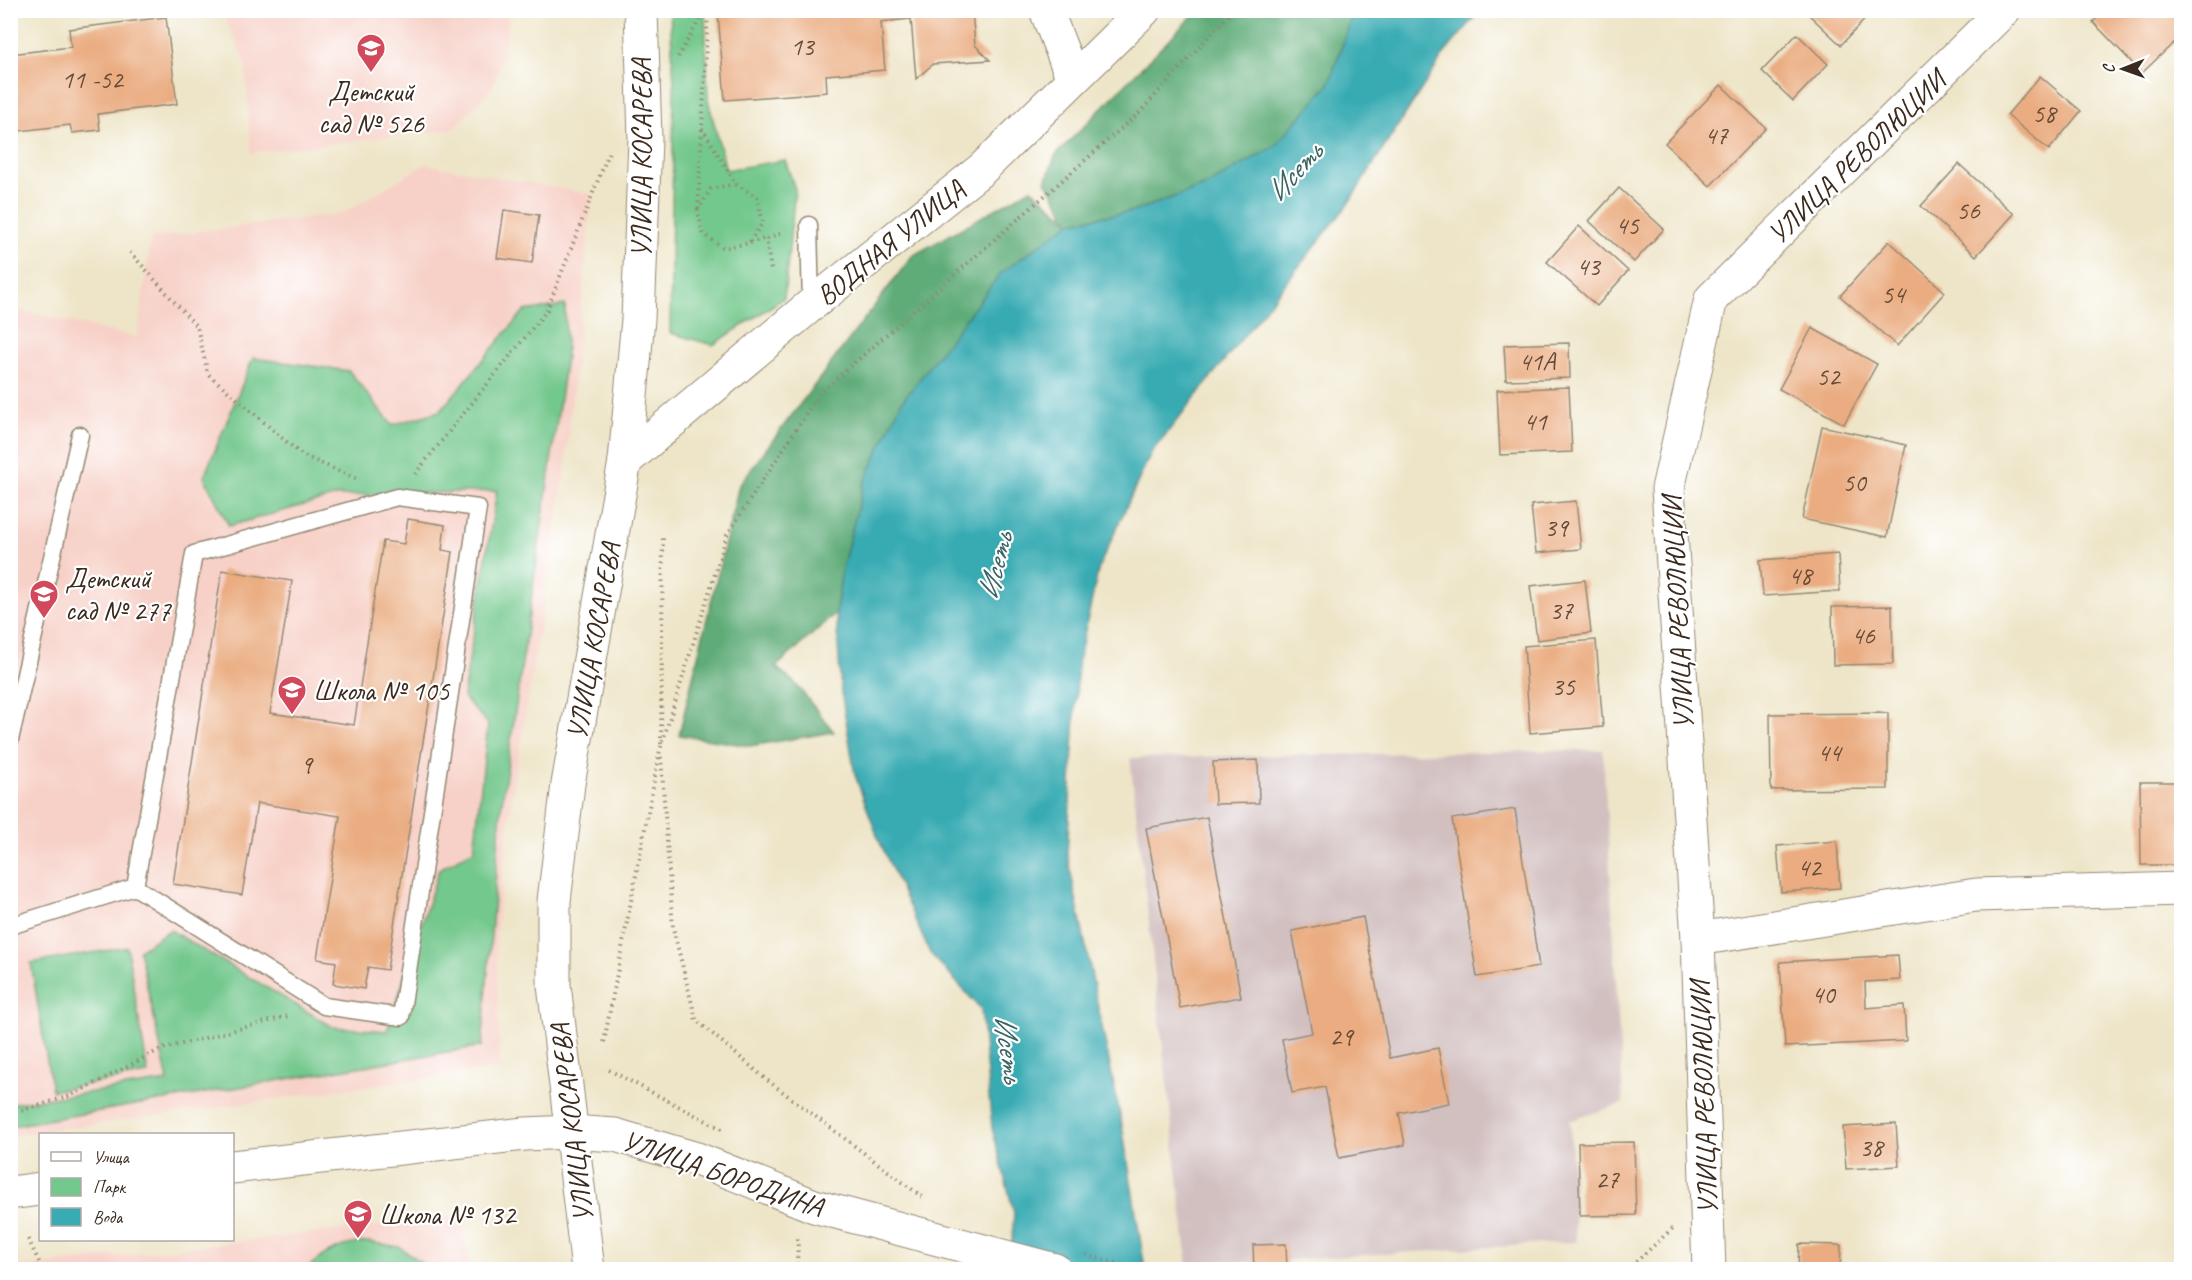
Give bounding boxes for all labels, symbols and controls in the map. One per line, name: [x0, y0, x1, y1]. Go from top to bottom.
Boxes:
house number: 13: [790, 30, 816, 63]
school or university icon: Детcкий сад № 526: [355, 32, 387, 74]
north arrow: [2093, 39, 2153, 99]
street label: УЛИЦА КОСАРЕВА: [624, 56, 659, 258]
street label: УЛИЦА РЕВОЛЮЦИИ: [1760, 60, 1956, 251]
house number: 11 -52: [61, 63, 125, 96]
text: С: [2099, 63, 2119, 73]
place label: Детcкий сад № 526: [318, 74, 425, 141]
house number: 58: [2032, 97, 2058, 130]
house number: 47: [1704, 119, 1729, 152]
water label: Исеть: [1257, 132, 1333, 210]
street label: ВОДНАЯ УЛИЦА: [809, 171, 972, 313]
house number: 56: [1956, 194, 1981, 227]
house number: 45: [1615, 209, 1640, 242]
house number: 43: [1576, 250, 1602, 283]
house number: 54: [1881, 278, 1907, 311]
house number: 41А: [1519, 345, 1557, 378]
house number: 52: [1816, 360, 1842, 393]
house number: 41: [1523, 405, 1548, 438]
house number: 50: [1842, 466, 1868, 499]
street label: УЛИЦА РЕВОЛЮЦИИ: [1654, 491, 1701, 730]
house number: 39: [1544, 511, 1570, 544]
water label: Исеть: [968, 525, 1022, 603]
street label: УЛИЦА КОСАРЕВА: [559, 538, 628, 742]
house number: 48: [1788, 559, 1814, 592]
place label: Детcкий сад № 277: [65, 561, 172, 628]
school or university icon: Детcкий сад № 277: [28, 578, 60, 620]
house number: 37: [1549, 594, 1574, 627]
house number: 46: [1851, 619, 1876, 652]
house number: 35: [1551, 670, 1576, 703]
place label: Школа № 105: [313, 673, 451, 708]
school or university icon: Школа № 105: [276, 674, 308, 716]
house number: 44: [1817, 736, 1843, 769]
house number: 9: [300, 748, 314, 781]
house number: 42: [1797, 851, 1823, 884]
street label: УЛИЦА РЕВОЛЮЦИИ: [1682, 976, 1725, 1215]
house number: 40: [1811, 978, 1837, 1011]
water label: Исеть: [986, 1012, 1033, 1088]
street label: УЛИЦА КОСАРЕВА: [542, 1020, 601, 1224]
house number: 29: [1329, 1020, 1355, 1053]
street label: УЛИЦА БОРОДИНА: [618, 1123, 830, 1225]
house number: 38: [1859, 1131, 1885, 1164]
legend: [39, 1133, 234, 1241]
text: Улица: [93, 1146, 130, 1168]
house number: 27: [1595, 1163, 1620, 1196]
text: Парк: [93, 1176, 127, 1198]
place label: Школа № 132: [379, 1197, 518, 1232]
school or university icon: Школа № 132: [342, 1198, 374, 1240]
text: Вода: [93, 1206, 124, 1228]

